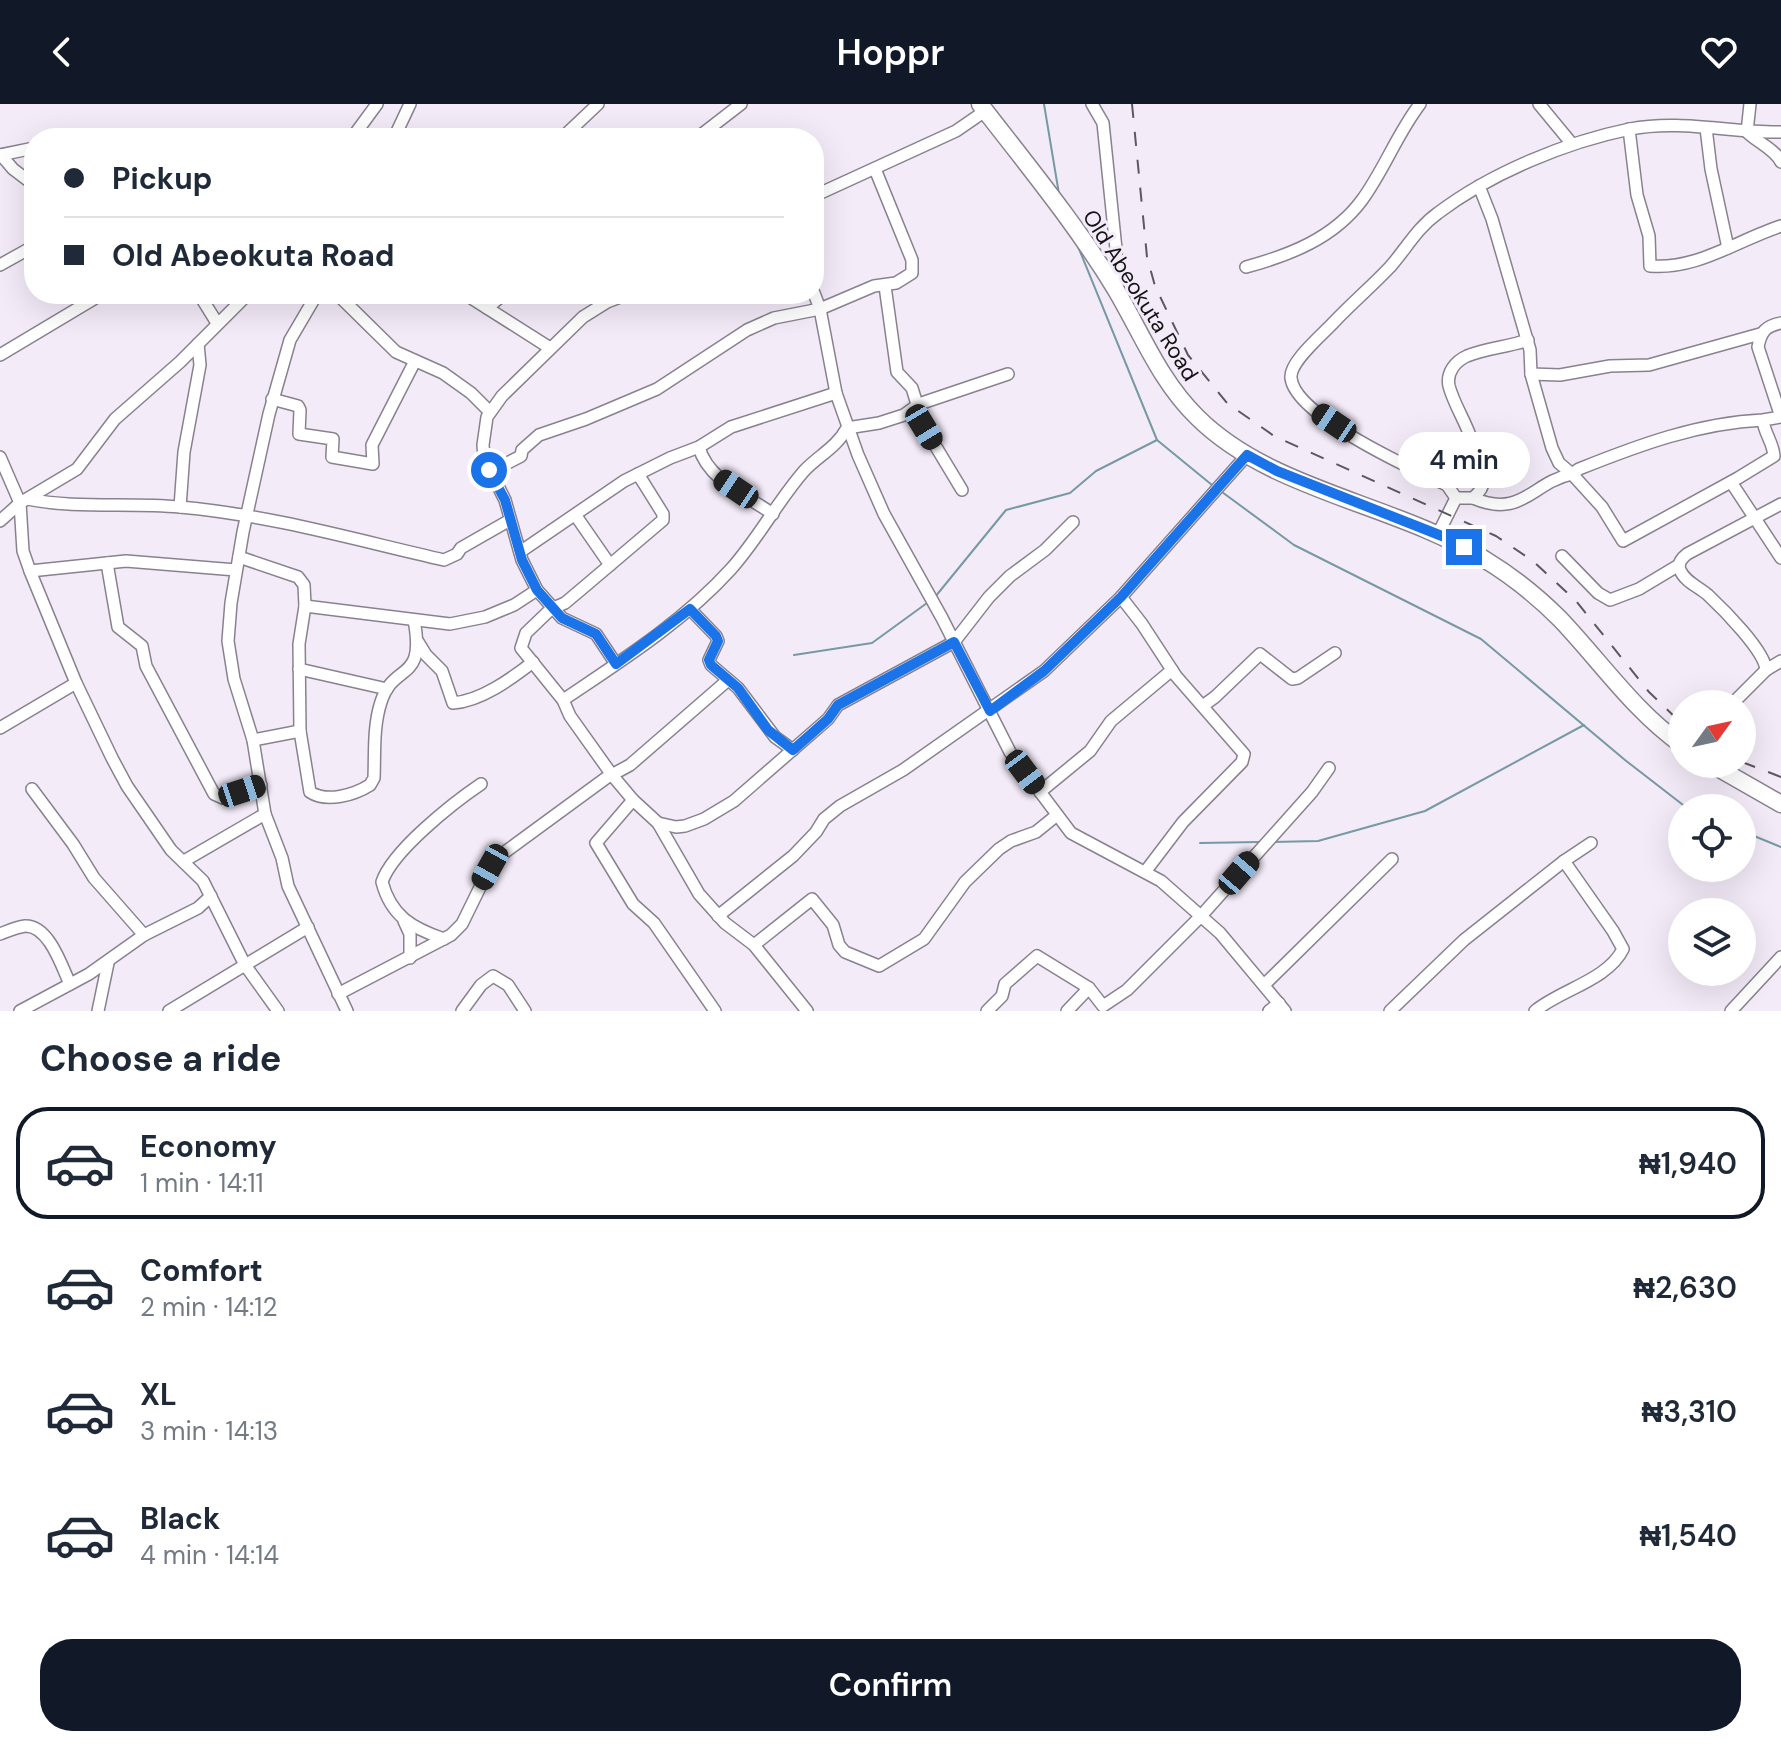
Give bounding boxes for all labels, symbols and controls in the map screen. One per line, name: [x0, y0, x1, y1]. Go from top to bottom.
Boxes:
text: Hoppr: [837, 29, 944, 76]
icon: back: [40, 30, 84, 74]
icon: heart: [1697, 30, 1741, 74]
text: Pickup: [112, 159, 212, 198]
street label: Old Abeokuta Road: [1076, 204, 1205, 386]
text: Old Abeokuta Road: [112, 236, 395, 275]
car: [901, 400, 947, 454]
car: [1307, 400, 1361, 446]
callout: 4 min: [1398, 431, 1530, 487]
text: 4 min: [1429, 443, 1499, 477]
route start: [471, 452, 507, 488]
car: [709, 466, 763, 512]
route end: [1446, 529, 1482, 565]
north arrow: [1668, 690, 1756, 778]
map controls: [1668, 690, 1756, 986]
car: [1001, 746, 1049, 798]
car: [215, 772, 269, 810]
button: locate: [1668, 794, 1756, 882]
car: [468, 840, 512, 894]
car: [1214, 847, 1264, 899]
button: layers: [1668, 898, 1756, 986]
text: Choose a ride: [40, 1035, 281, 1082]
icon: car: [44, 1127, 116, 1199]
text: Economy: [140, 1127, 277, 1166]
text: ₦1,940: [1639, 1144, 1737, 1183]
text: 1 min · 14:11: [140, 1166, 264, 1200]
icon: car: [44, 1251, 116, 1323]
text: Comfort: [140, 1251, 263, 1290]
text: ₦2,630: [1633, 1268, 1737, 1307]
text: 2 min · 14:12: [140, 1290, 277, 1324]
icon: car: [44, 1375, 116, 1447]
text: XL: [140, 1375, 177, 1414]
text: ₦3,310: [1642, 1392, 1737, 1431]
text: 3 min · 14:13: [140, 1414, 278, 1448]
icon: car: [44, 1499, 116, 1571]
text: Black: [140, 1499, 220, 1538]
text: ₦1,540: [1639, 1516, 1737, 1555]
text: 4 min · 14:14: [140, 1538, 279, 1572]
button: Confirm: [40, 1639, 1741, 1731]

